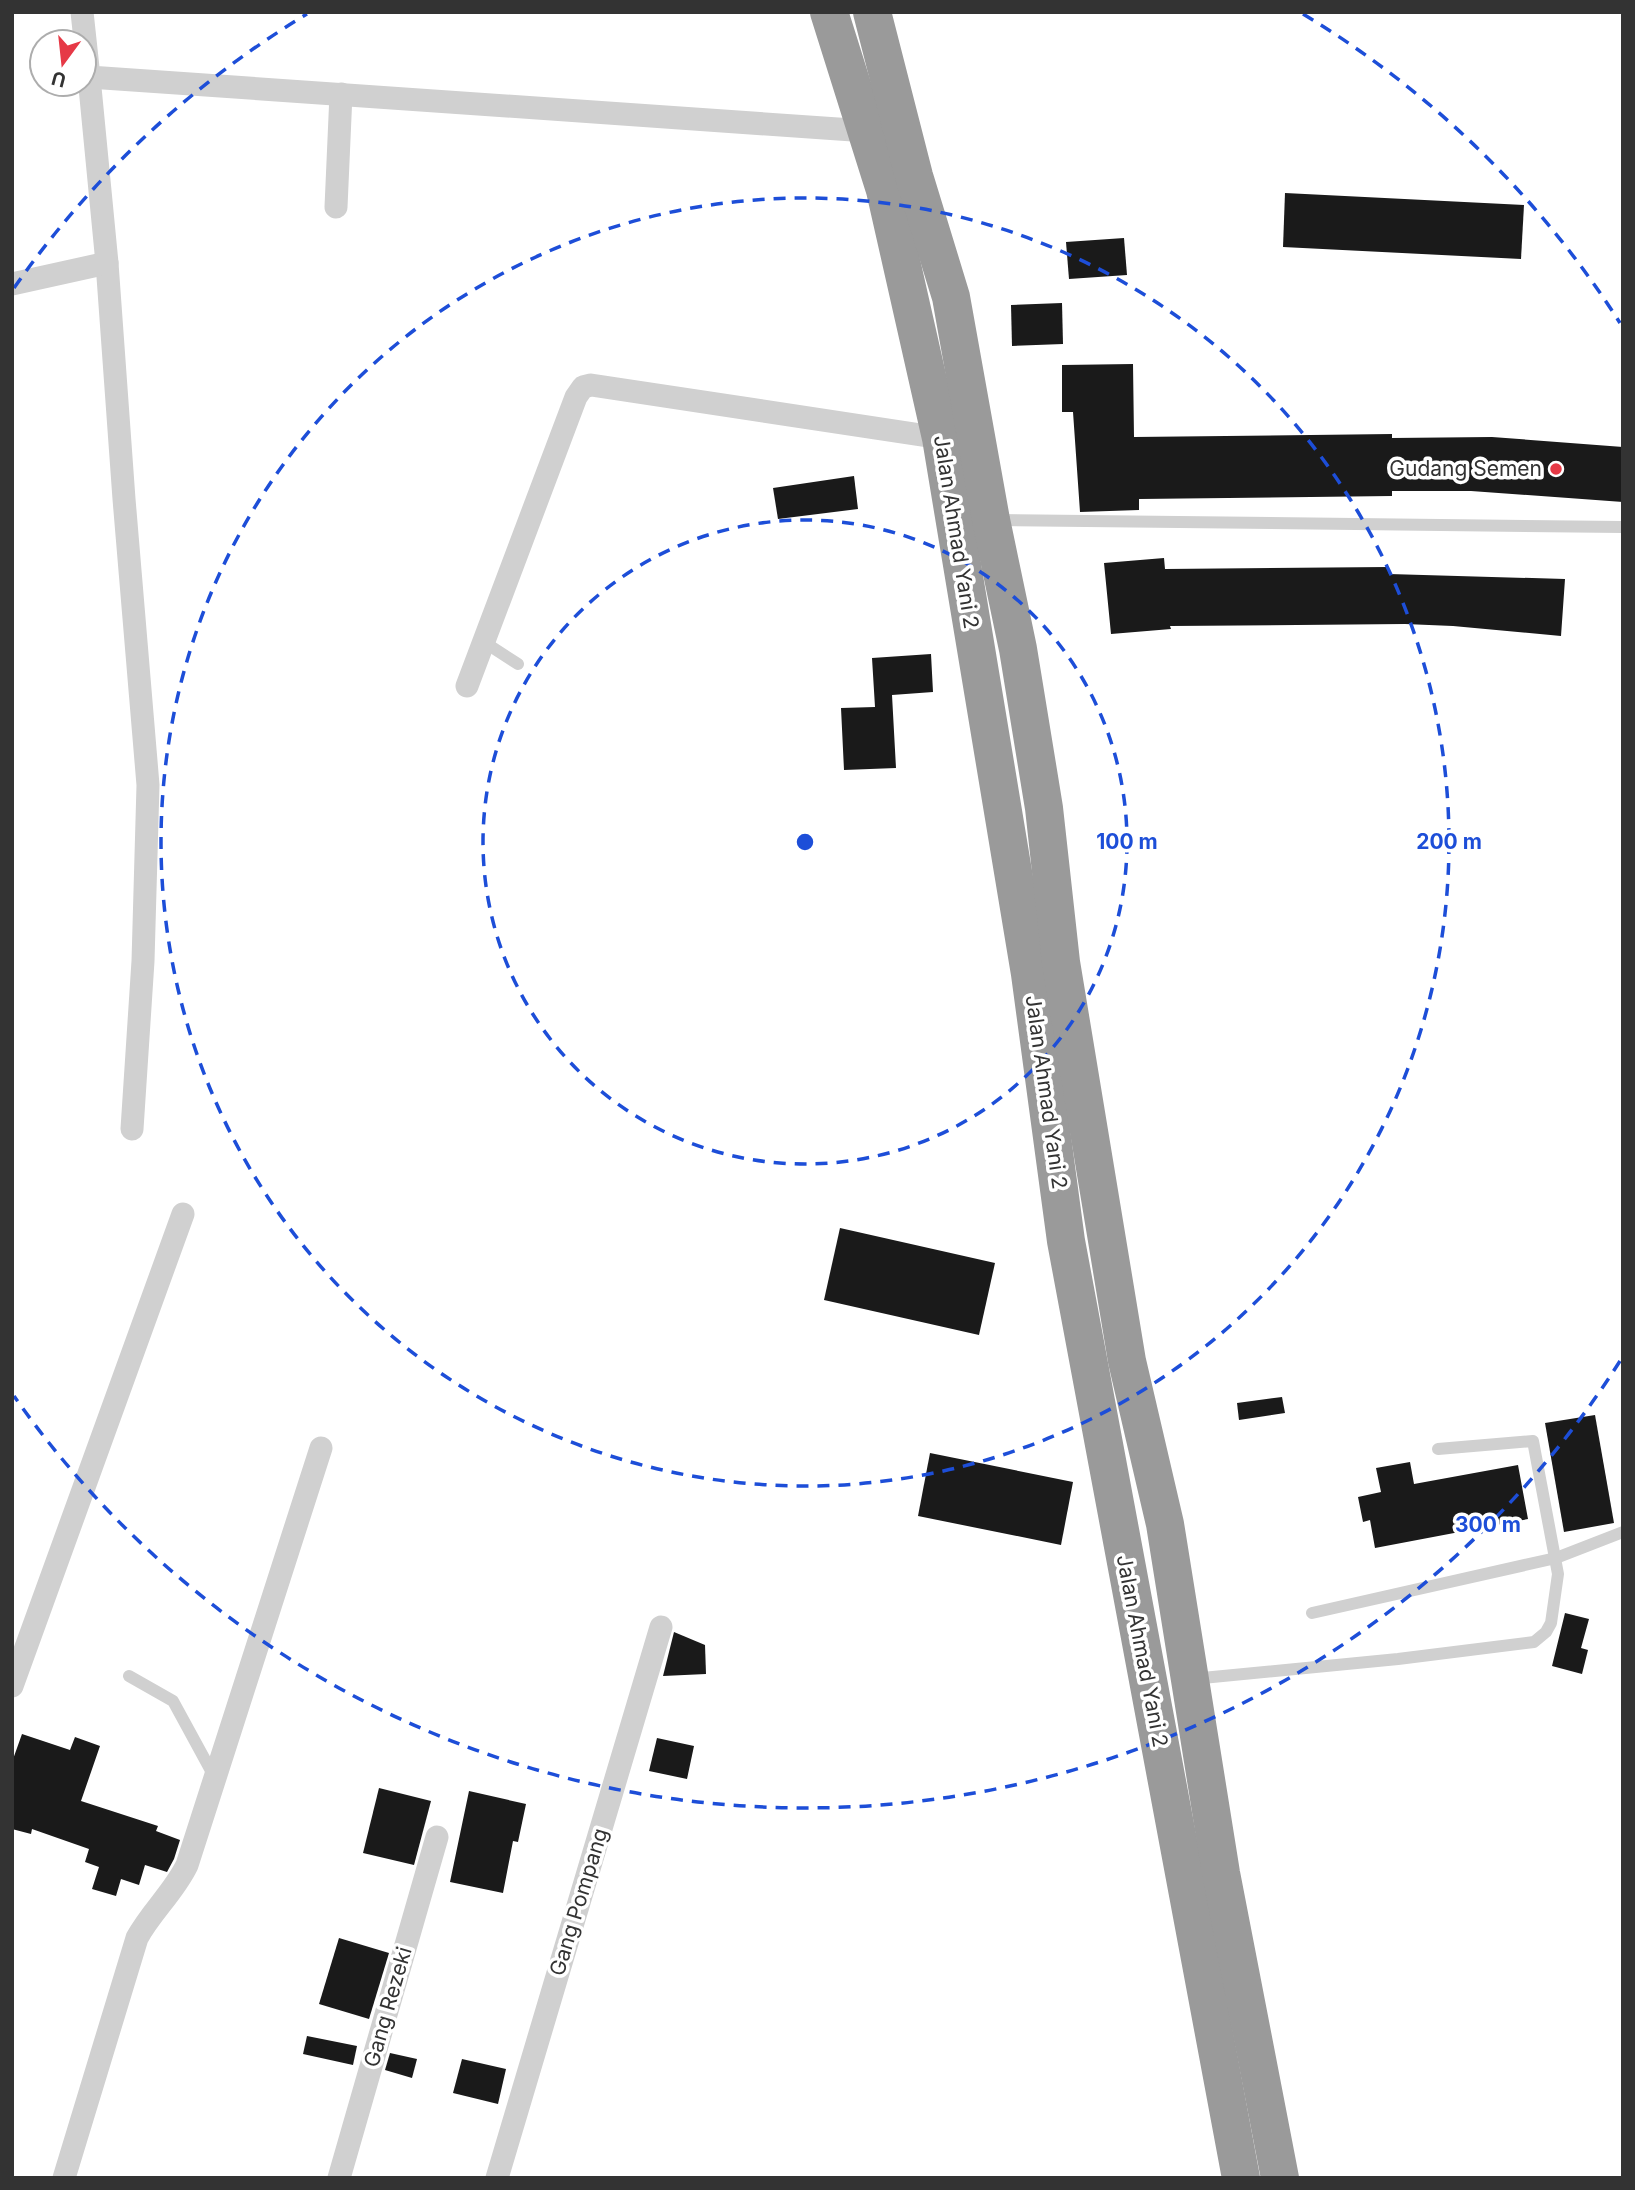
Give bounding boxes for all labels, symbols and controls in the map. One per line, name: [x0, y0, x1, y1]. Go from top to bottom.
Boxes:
north arrow: [28, 28, 98, 98]
text: U: [49, 66, 68, 92]
street label: Jalan Ahmad Yani 2: [929, 433, 984, 630]
place label: Gudang Semen: [1389, 456, 1542, 481]
marker: Gudang Semen: [1548, 461, 1564, 477]
text: 100 m: [1096, 829, 1158, 854]
text: 200 m: [1416, 829, 1482, 854]
centre of rings: [793, 830, 817, 854]
street label: Jalan Ahmad Yani 2: [1021, 993, 1072, 1191]
text: 300 m: [1455, 1512, 1521, 1537]
street label: Jalan Ahmad Yani 2: [1112, 1553, 1173, 1749]
street label: Gang Pompang: [544, 1825, 613, 1979]
street label: Gang Rezeki: [358, 1944, 417, 2070]

